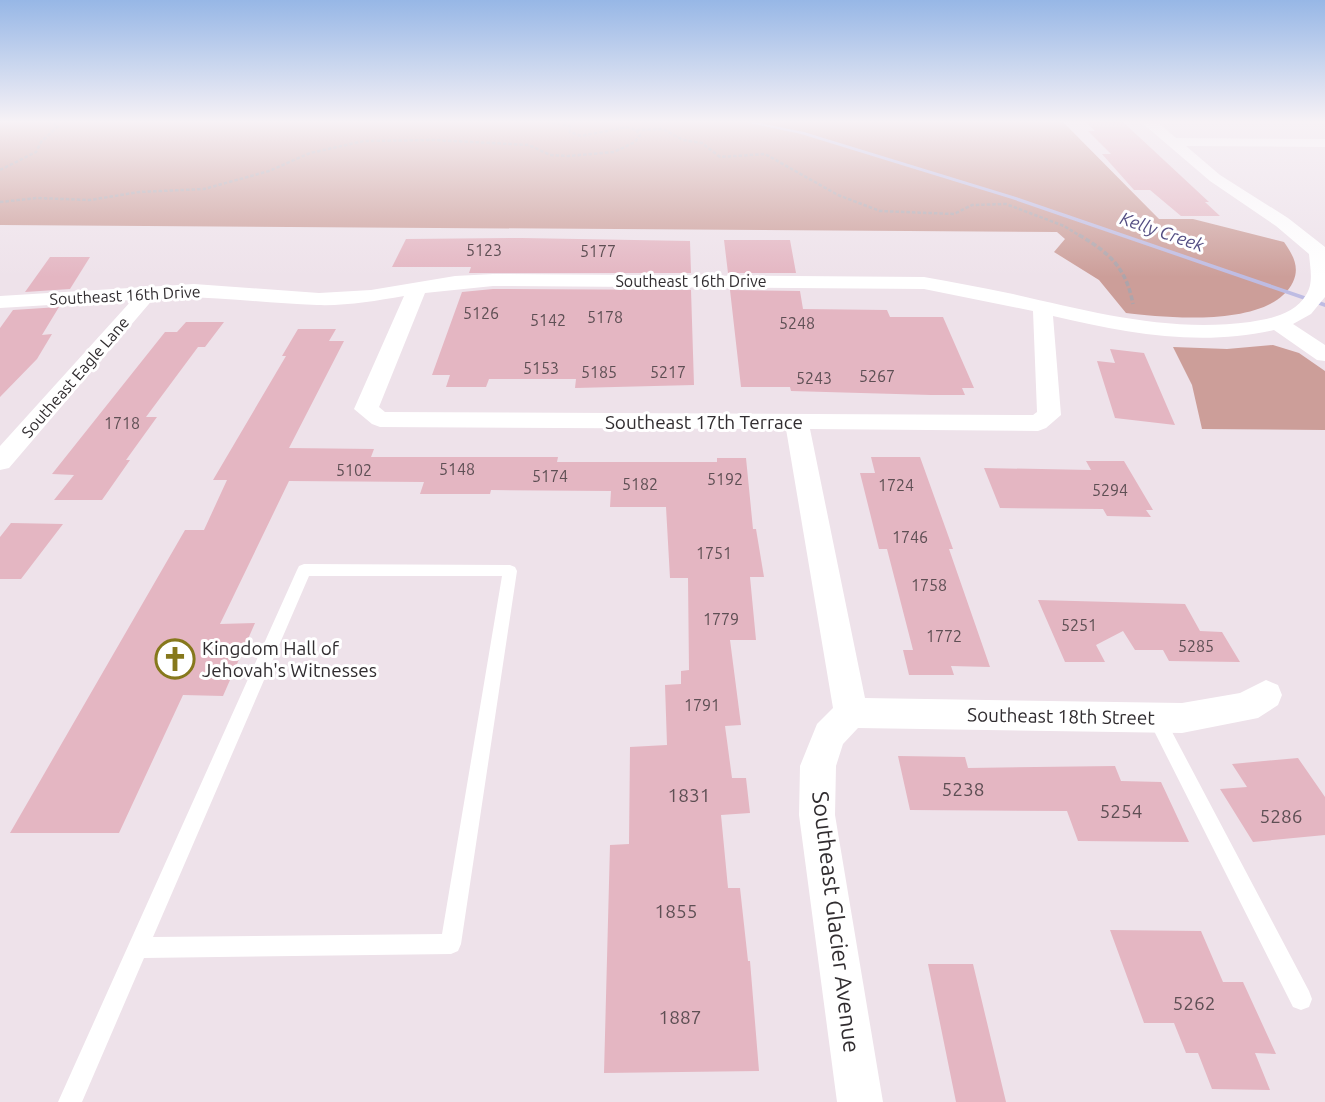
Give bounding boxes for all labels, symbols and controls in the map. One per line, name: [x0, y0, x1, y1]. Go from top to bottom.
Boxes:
water label: Kelly Creek: [1118, 207, 1208, 255]
house number: 5123: [466, 241, 502, 259]
house number: 5177: [580, 242, 616, 260]
street label: Southeast 16th Drive: [615, 272, 767, 290]
street label: Southeast 16th Drive: [49, 282, 201, 308]
house number: 5126: [463, 304, 499, 322]
house number: 5178: [587, 308, 623, 326]
house number: 5142: [530, 311, 566, 329]
street label: Southeast Eagle Lane: [18, 313, 132, 441]
house number: 5248: [779, 314, 815, 332]
house number: 5153: [523, 359, 559, 377]
house number: 5185: [581, 363, 617, 381]
house number: 5217: [650, 363, 686, 381]
house number: 5267: [859, 367, 895, 385]
house number: 5243: [796, 369, 832, 387]
street label: Southeast 17th Terrace: [605, 411, 803, 433]
house number: 1718: [104, 414, 140, 432]
house number: 5148: [439, 460, 475, 478]
house number: 5102: [336, 461, 372, 479]
house number: 5174: [532, 467, 568, 485]
house number: 5192: [707, 470, 743, 488]
house number: 5182: [622, 475, 658, 493]
house number: 1724: [878, 476, 914, 494]
house number: 5294: [1092, 481, 1128, 499]
house number: 1746: [892, 528, 928, 546]
house number: 1751: [696, 544, 732, 562]
house number: 1758: [911, 576, 947, 594]
house number: 1779: [703, 610, 739, 628]
house number: 5251: [1061, 616, 1097, 634]
house number: 1772: [926, 627, 962, 645]
place label: Kingdom Hall of Jehovah's Witnesses: [202, 637, 377, 681]
house number: 5285: [1178, 637, 1214, 655]
church icon: Kingdom Hall of Jehovah's Witnesses: [154, 638, 196, 680]
house number: 1791: [684, 696, 720, 714]
street label: Southeast 18th Street: [967, 703, 1156, 729]
house number: 5238: [942, 778, 984, 800]
house number: 1831: [668, 784, 710, 806]
street label: Southeast Glacier Avenue: [808, 790, 865, 1054]
house number: 5254: [1100, 800, 1142, 822]
house number: 5286: [1260, 805, 1302, 827]
house number: 1855: [655, 900, 697, 922]
house number: 5262: [1173, 992, 1215, 1014]
house number: 1887: [659, 1006, 701, 1028]

